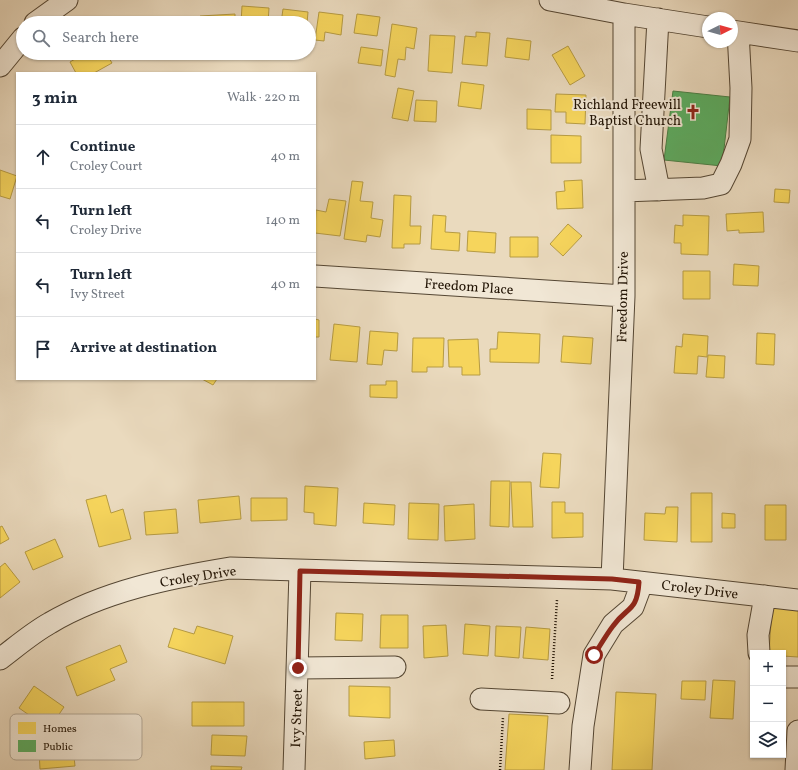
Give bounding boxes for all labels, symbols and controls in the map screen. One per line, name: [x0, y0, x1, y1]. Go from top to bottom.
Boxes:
north arrow: [702, 12, 738, 48]
search box: [16, 16, 316, 60]
icon: search: [30, 27, 52, 49]
text: Search here: [62, 28, 139, 49]
text: 3 min: [32, 87, 78, 110]
text: Walk · 220 m: [227, 89, 300, 107]
place label: Richland Freewill Baptist Church: [573, 96, 681, 131]
church icon: Richland Freewill Baptist Church: [684, 103, 702, 121]
text: Continue: [70, 137, 135, 158]
icon: ahead: [32, 146, 54, 168]
text: 40 m: [271, 148, 300, 166]
text: Croley Court: [70, 158, 143, 176]
text: Turn left: [70, 201, 132, 222]
icon: left: [32, 210, 54, 232]
text: 140 m: [266, 212, 300, 230]
text: Croley Drive: [70, 222, 142, 240]
street label: Freedom Drive: [613, 251, 634, 343]
text: Turn left: [70, 265, 132, 286]
icon: left: [32, 274, 54, 296]
street label: Freedom Place: [424, 275, 514, 300]
text: 40 m: [271, 276, 300, 294]
text: Ivy Street: [70, 286, 125, 304]
icon: arrive: [32, 338, 54, 360]
text: Arrive at destination: [70, 338, 217, 359]
street label: Croley Drive: [159, 562, 238, 593]
street label: Croley Drive: [660, 576, 740, 605]
route start: [585, 646, 603, 664]
map controls: [750, 650, 786, 758]
button: +: [750, 650, 786, 686]
route end: [289, 659, 307, 677]
button: −: [750, 686, 786, 722]
street label: Ivy Street: [287, 688, 308, 748]
legend: [10, 714, 142, 760]
text: Homes: [43, 722, 77, 737]
button: layers: [750, 722, 786, 758]
text: Public: [43, 740, 73, 755]

